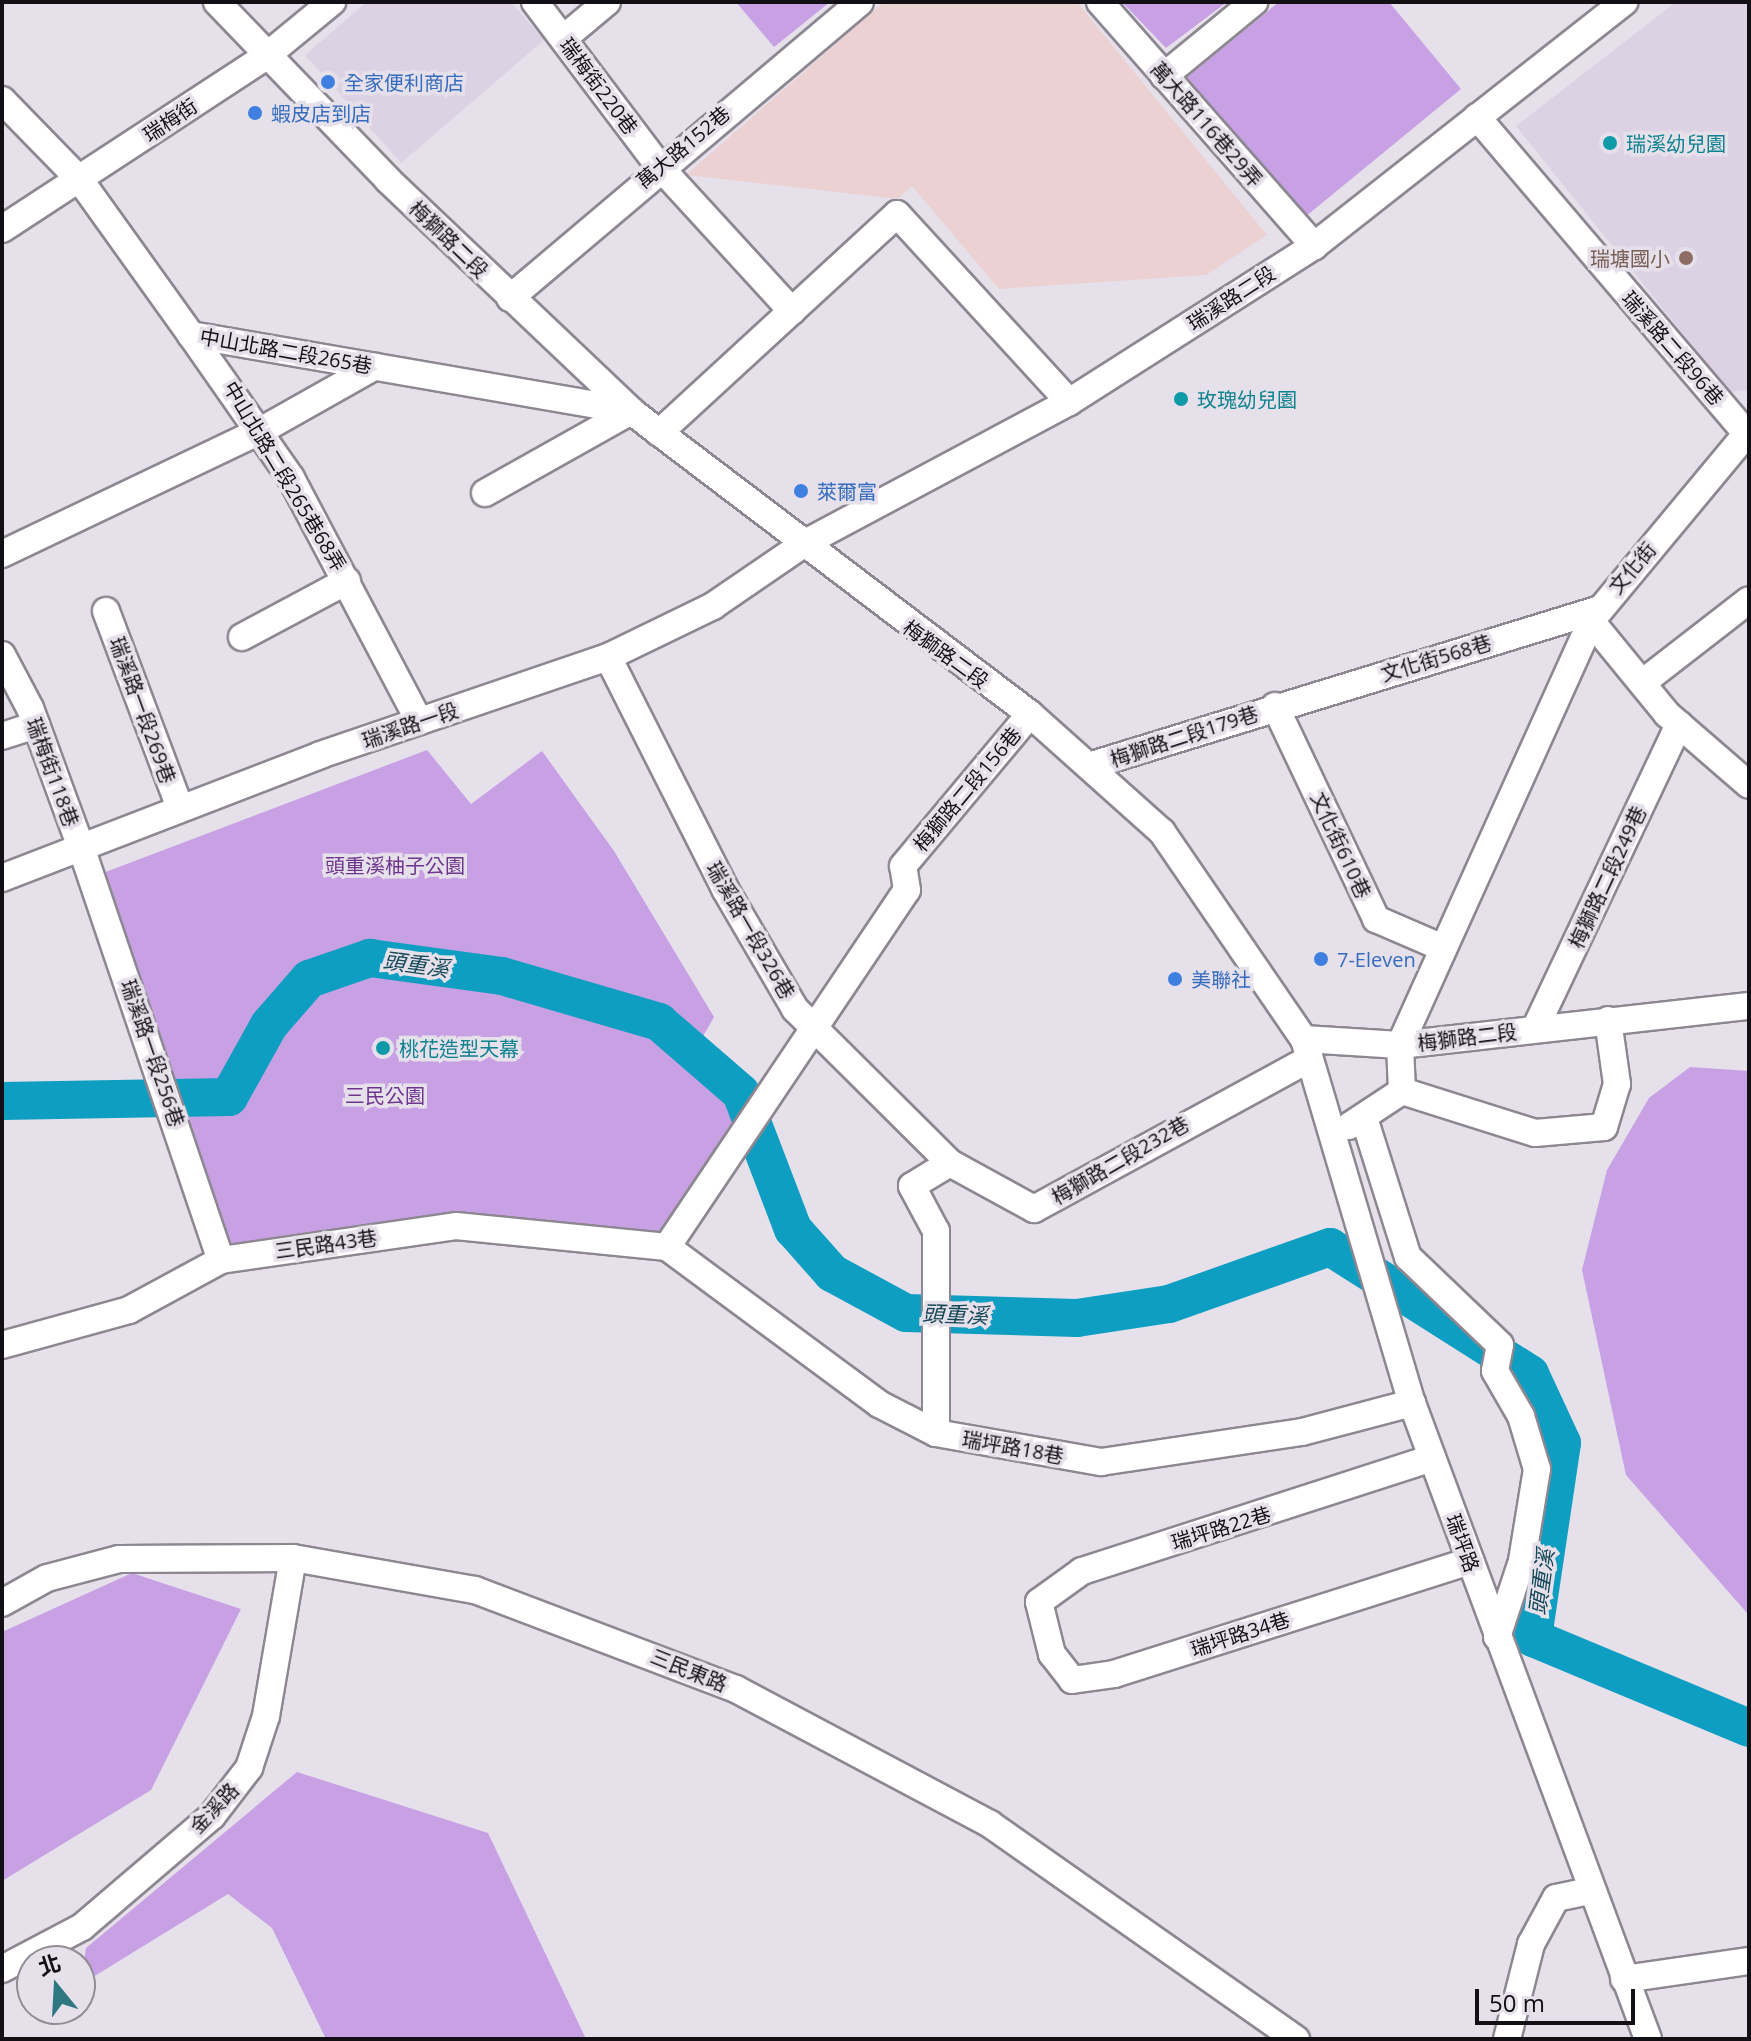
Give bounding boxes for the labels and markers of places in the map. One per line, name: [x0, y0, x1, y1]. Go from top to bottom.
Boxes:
place label: 全家便利商店: [344, 70, 464, 94]
marker: 全家便利商店: [319, 73, 337, 91]
place label: 蝦皮店到店: [271, 101, 371, 125]
marker: 蝦皮店到店: [246, 104, 264, 122]
place label: 瑞溪幼兒園: [1626, 131, 1726, 155]
marker: 瑞溪幼兒園: [1601, 134, 1619, 152]
place label: 瑞塘國小: [1590, 246, 1670, 270]
marker: 瑞塘國小: [1677, 249, 1695, 267]
place label: 玫瑰幼兒園: [1197, 387, 1297, 411]
marker: 玫瑰幼兒園: [1172, 390, 1190, 408]
place label: 萊爾富: [817, 479, 877, 503]
marker: 萊爾富: [792, 482, 810, 500]
place label: 7-Eleven: [1337, 947, 1416, 971]
marker: 7-Eleven: [1312, 950, 1330, 968]
place label: 美聯社: [1191, 967, 1251, 991]
marker: 美聯社: [1166, 970, 1184, 988]
place label: 桃花造型天幕: [399, 1036, 519, 1060]
marker: 桃花造型天幕: [374, 1039, 392, 1057]

